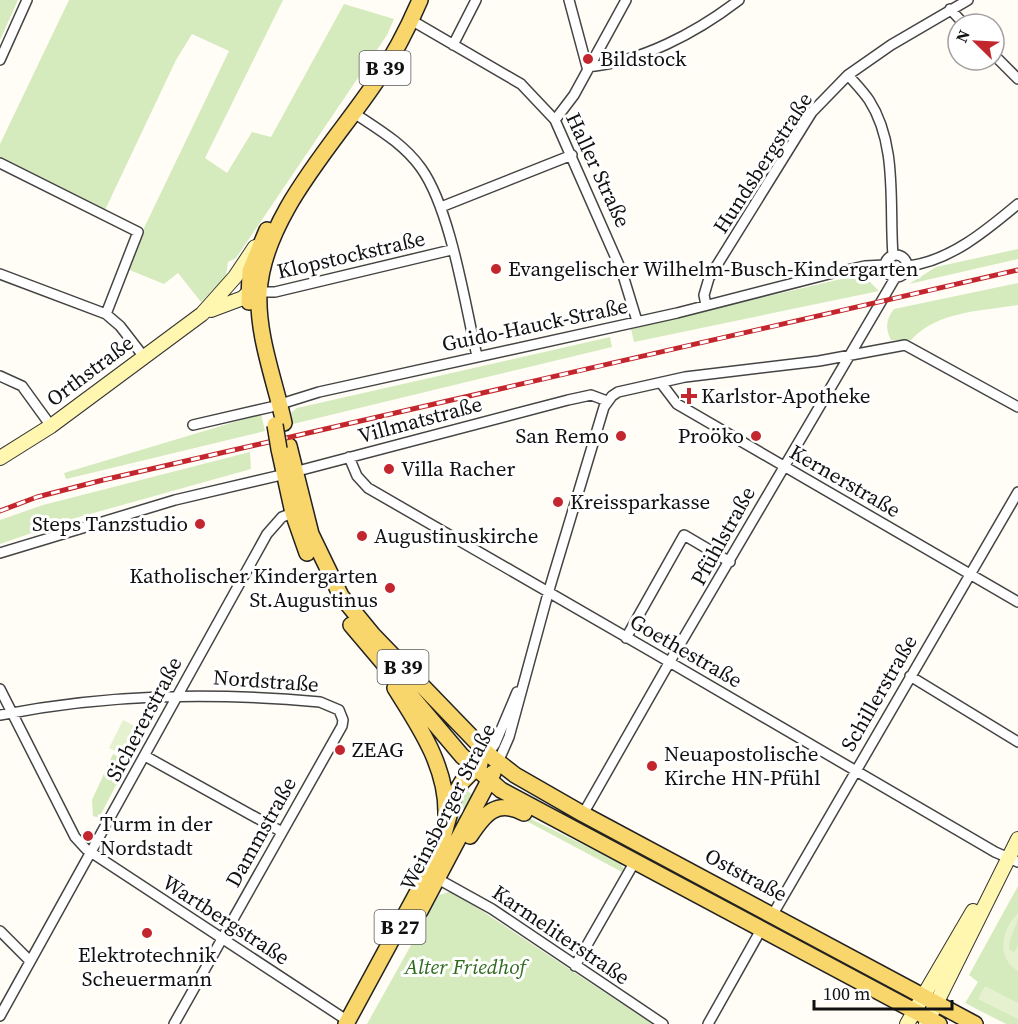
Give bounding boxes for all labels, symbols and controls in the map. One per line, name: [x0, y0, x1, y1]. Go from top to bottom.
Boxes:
north arrow: [946, 12, 1006, 72]
text: N: [950, 26, 975, 46]
place label: Bildstock: [600, 44, 687, 73]
road number: B 39: [360, 51, 410, 85]
marker: Bildstock: [581, 52, 595, 66]
street label: Hundsbergstraße: [706, 87, 819, 239]
street label: Haller Straße: [559, 108, 638, 232]
street label: Klopstockstraße: [274, 223, 428, 286]
place label: Evangelischer Wilhelm-Busch-Kindergarten: [508, 254, 919, 283]
marker: Evangelischer Wilhelm-Busch-Kindergarten: [489, 262, 503, 276]
street label: Guido-Hauck-Straße: [439, 291, 631, 358]
street label: Orthstraße: [40, 328, 139, 413]
place label: Karlstor-Apotheke: [701, 381, 871, 410]
street label: Villmatstraße: [355, 389, 485, 450]
marker: Karlstor-Apotheke: [682, 389, 696, 403]
place label: San Remo: [515, 421, 609, 450]
place label: Proöko: [678, 421, 744, 450]
marker: San Remo: [614, 429, 628, 443]
marker: Proöko: [749, 429, 763, 443]
street label: Kernerstraße: [784, 437, 906, 524]
place label: Villa Racher: [401, 454, 515, 483]
marker: Villa Racher: [382, 462, 396, 476]
street label: Pfühlstraße: [683, 481, 762, 591]
place label: Kreissparkasse: [570, 487, 710, 516]
marker: Kreissparkasse: [551, 495, 565, 509]
place label: Steps Tanzstudio: [32, 509, 188, 538]
marker: Steps Tanzstudio: [193, 517, 207, 531]
place label: Augustinuskirche: [374, 521, 538, 550]
marker: Augustinuskirche: [355, 529, 369, 543]
place label: Katholischer Kindergarten St.Augustinus: [129, 561, 378, 614]
marker: Katholischer Kindergarten St.Augustinus: [383, 581, 397, 595]
street label: Goethestraße: [625, 607, 748, 694]
street label: Schillerstraße: [834, 629, 924, 756]
road number: B 39: [378, 650, 428, 684]
street label: Sichererstraße: [99, 652, 188, 786]
street label: Nordstraße: [212, 662, 320, 699]
street label: Weinsberger Straße: [393, 718, 502, 895]
place label: ZEAG: [352, 735, 404, 764]
place label: Neuapostolische Kirche HN-Pfühl: [664, 739, 820, 792]
marker: ZEAG: [333, 743, 347, 757]
marker: Neuapostolische Kirche HN-Pfühl: [645, 759, 659, 773]
street label: Dammstraße: [218, 771, 303, 892]
place label: Turm in der Nordstadt: [100, 809, 213, 862]
marker: Turm in der Nordstadt: [81, 829, 95, 843]
street label: Oststraße: [700, 841, 792, 908]
street label: Wartbergstraße: [157, 868, 295, 972]
street label: Karmeliterstraße: [487, 878, 636, 991]
road number: B 27: [374, 910, 426, 944]
marker: Elektrotechnik Scheuermann: [140, 926, 154, 940]
place label: Elektrotechnik Scheuermann: [78, 940, 217, 993]
park label: Alter Friedhof: [403, 952, 529, 981]
scale bar: [814, 973, 952, 1011]
text: 100 m: [823, 981, 870, 1006]

